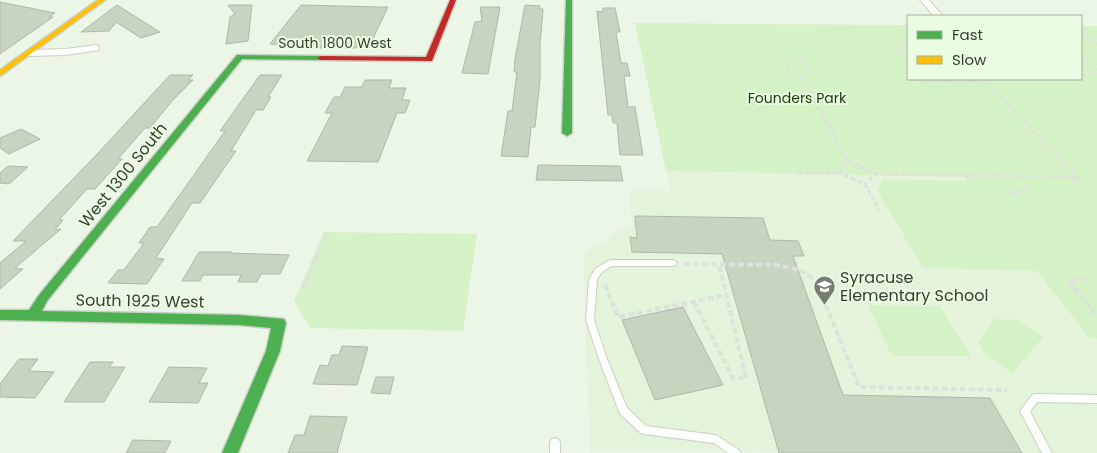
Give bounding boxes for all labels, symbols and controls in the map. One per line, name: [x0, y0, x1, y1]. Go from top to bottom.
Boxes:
legend: [907, 15, 1082, 80]
text: Fast: [952, 24, 983, 45]
street label: South 1800 West: [278, 33, 392, 53]
text: Slow: [952, 49, 987, 70]
park label: Founders Park: [748, 88, 847, 108]
street label: West 1300 South: [74, 118, 172, 232]
place label: Syracuse Elementary School: [840, 266, 988, 307]
school or university icon: Syracuse Elementary School: [812, 274, 836, 305]
street label: South 1925 West: [75, 288, 205, 314]

